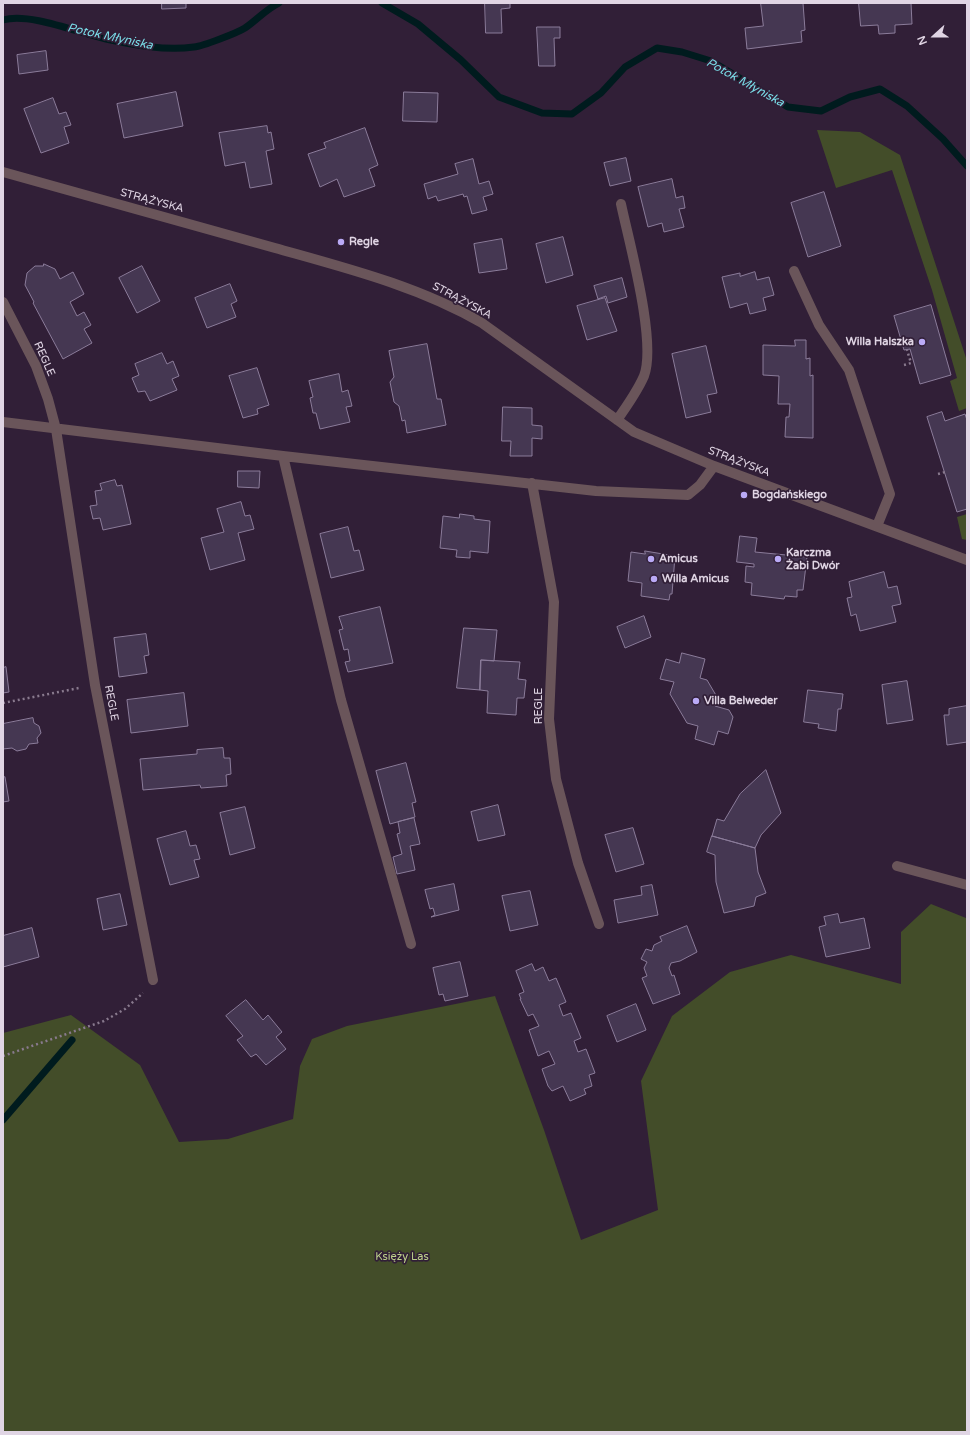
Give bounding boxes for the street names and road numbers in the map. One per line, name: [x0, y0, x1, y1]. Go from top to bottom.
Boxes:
street label: STRĄŻYSKA: [119, 186, 185, 216]
street label: STRĄŻYSKA: [430, 280, 494, 322]
street label: REGLE: [31, 340, 57, 378]
street label: STRĄŻYSKA: [706, 444, 772, 480]
street label: REGLE: [101, 684, 121, 722]
street label: REGLE: [532, 688, 546, 724]

